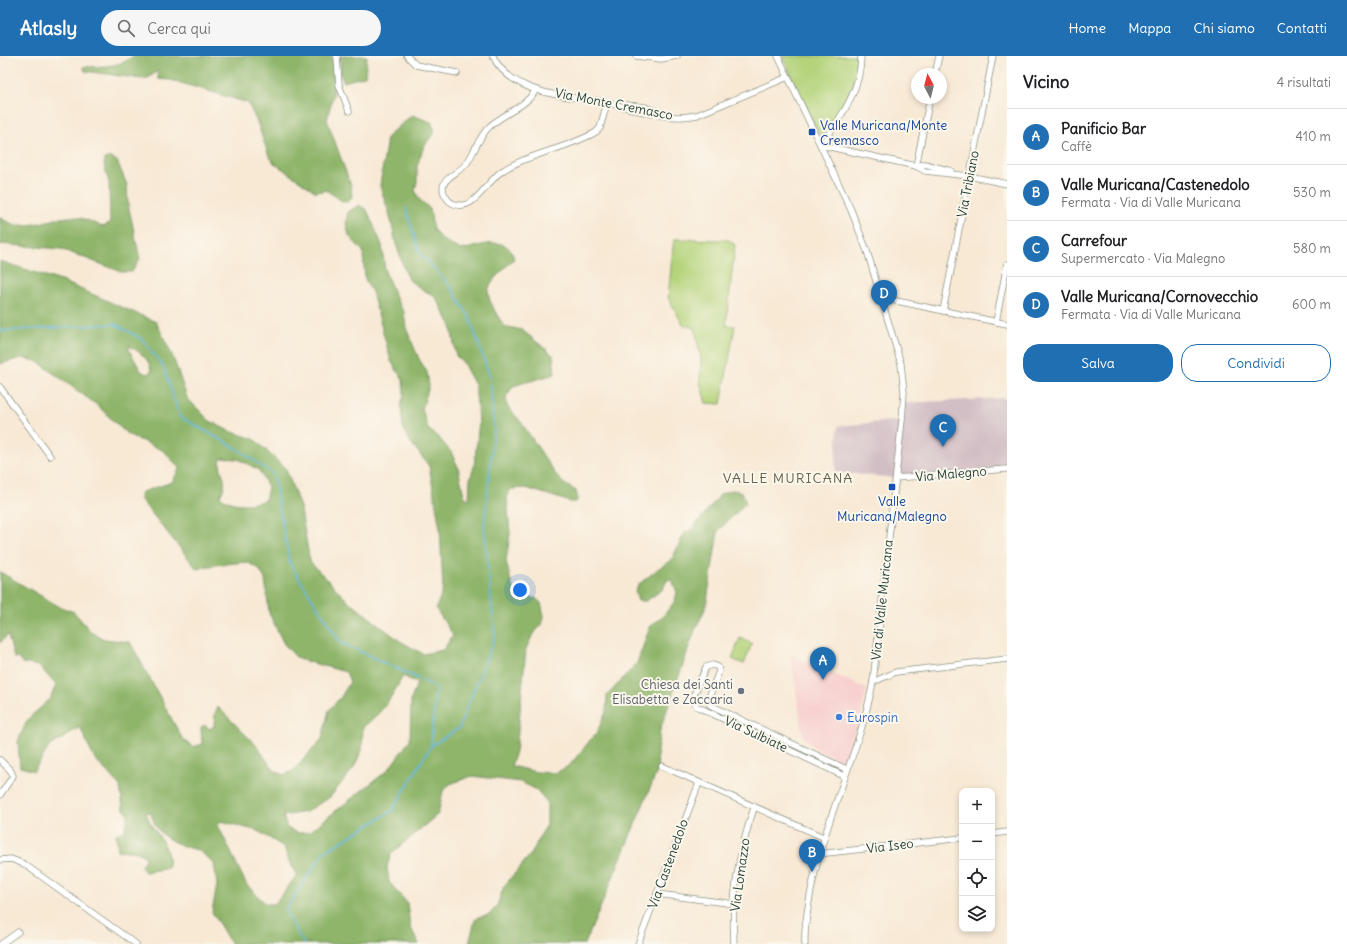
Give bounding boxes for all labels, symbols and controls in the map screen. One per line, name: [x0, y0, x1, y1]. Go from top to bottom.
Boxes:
search box: [101, 10, 381, 46]
text: Atlasly: [20, 16, 77, 40]
icon: search: [115, 17, 137, 39]
text: Cerca qui: [147, 19, 211, 38]
text: Home: [1068, 19, 1106, 37]
text: Mappa: [1128, 19, 1171, 37]
text: Chi siamo: [1193, 19, 1255, 37]
text: Contatti: [1277, 19, 1327, 37]
north arrow: [911, 68, 947, 104]
text: Vicino: [1023, 71, 1069, 93]
text: 4 risultati: [1277, 74, 1331, 91]
street label: Via Monte Cremasco: [553, 84, 675, 124]
place label: Valle Muricana/Monte Cremasco: [820, 117, 947, 149]
text: Panificio Bar: [1061, 119, 1146, 138]
marker: Valle Muricana/Monte Cremasco: [807, 127, 817, 137]
text: A: [1032, 128, 1040, 145]
text: 410 m: [1295, 128, 1331, 145]
text: Caffè: [1061, 138, 1092, 155]
street label: Via Tribiano: [953, 149, 983, 219]
text: Valle Muricana/Castenedolo: [1061, 175, 1250, 194]
text: B: [1032, 184, 1040, 201]
text: 530 m: [1293, 184, 1331, 201]
text: Fermata · Via di Valle Muricana: [1061, 194, 1241, 211]
text: Carrefour: [1061, 231, 1127, 250]
text: C: [1032, 240, 1040, 257]
text: 580 m: [1293, 240, 1331, 257]
text: Supermercato · Via Malegno: [1061, 250, 1225, 267]
pin: D: [871, 280, 897, 313]
text: Valle Muricana/Cornovecchio: [1061, 287, 1258, 306]
text: D: [1031, 296, 1041, 313]
text: 600 m: [1292, 296, 1331, 313]
text: Fermata · Via di Valle Muricana: [1061, 306, 1241, 323]
button: Salva: [1023, 344, 1173, 382]
button: Condividi: [1181, 344, 1331, 382]
pin: C: [930, 414, 956, 447]
street label: Via Malegno: [915, 462, 987, 486]
district label: VALLE MURICANA: [723, 469, 853, 487]
marker: Valle Muricana/Malegno: [887, 482, 897, 492]
place label: Valle Muricana/Malegno: [837, 493, 947, 525]
street label: Via di Valle Muricana: [867, 539, 897, 661]
your location: [510, 580, 530, 600]
pin: A: [810, 647, 836, 680]
place label: Chiesa dei Santi Elisabetta e Zaccaria: [612, 676, 733, 708]
marker: Chiesa dei Santi Elisabetta e Zaccaria: [736, 686, 746, 696]
place label: Eurospin: [847, 709, 899, 726]
street label: Via Sulbiate: [722, 712, 790, 756]
marker: Eurospin: [834, 712, 844, 722]
map controls: [959, 788, 995, 932]
button: +: [959, 788, 995, 824]
street label: Via Castenedolo: [644, 817, 692, 911]
button: −: [959, 824, 995, 860]
street label: Via Iseo: [865, 835, 915, 857]
street label: Via Lomazzo: [726, 837, 754, 913]
pin: B: [799, 839, 825, 872]
button: locate: [959, 860, 995, 896]
button: layers: [959, 896, 995, 932]

